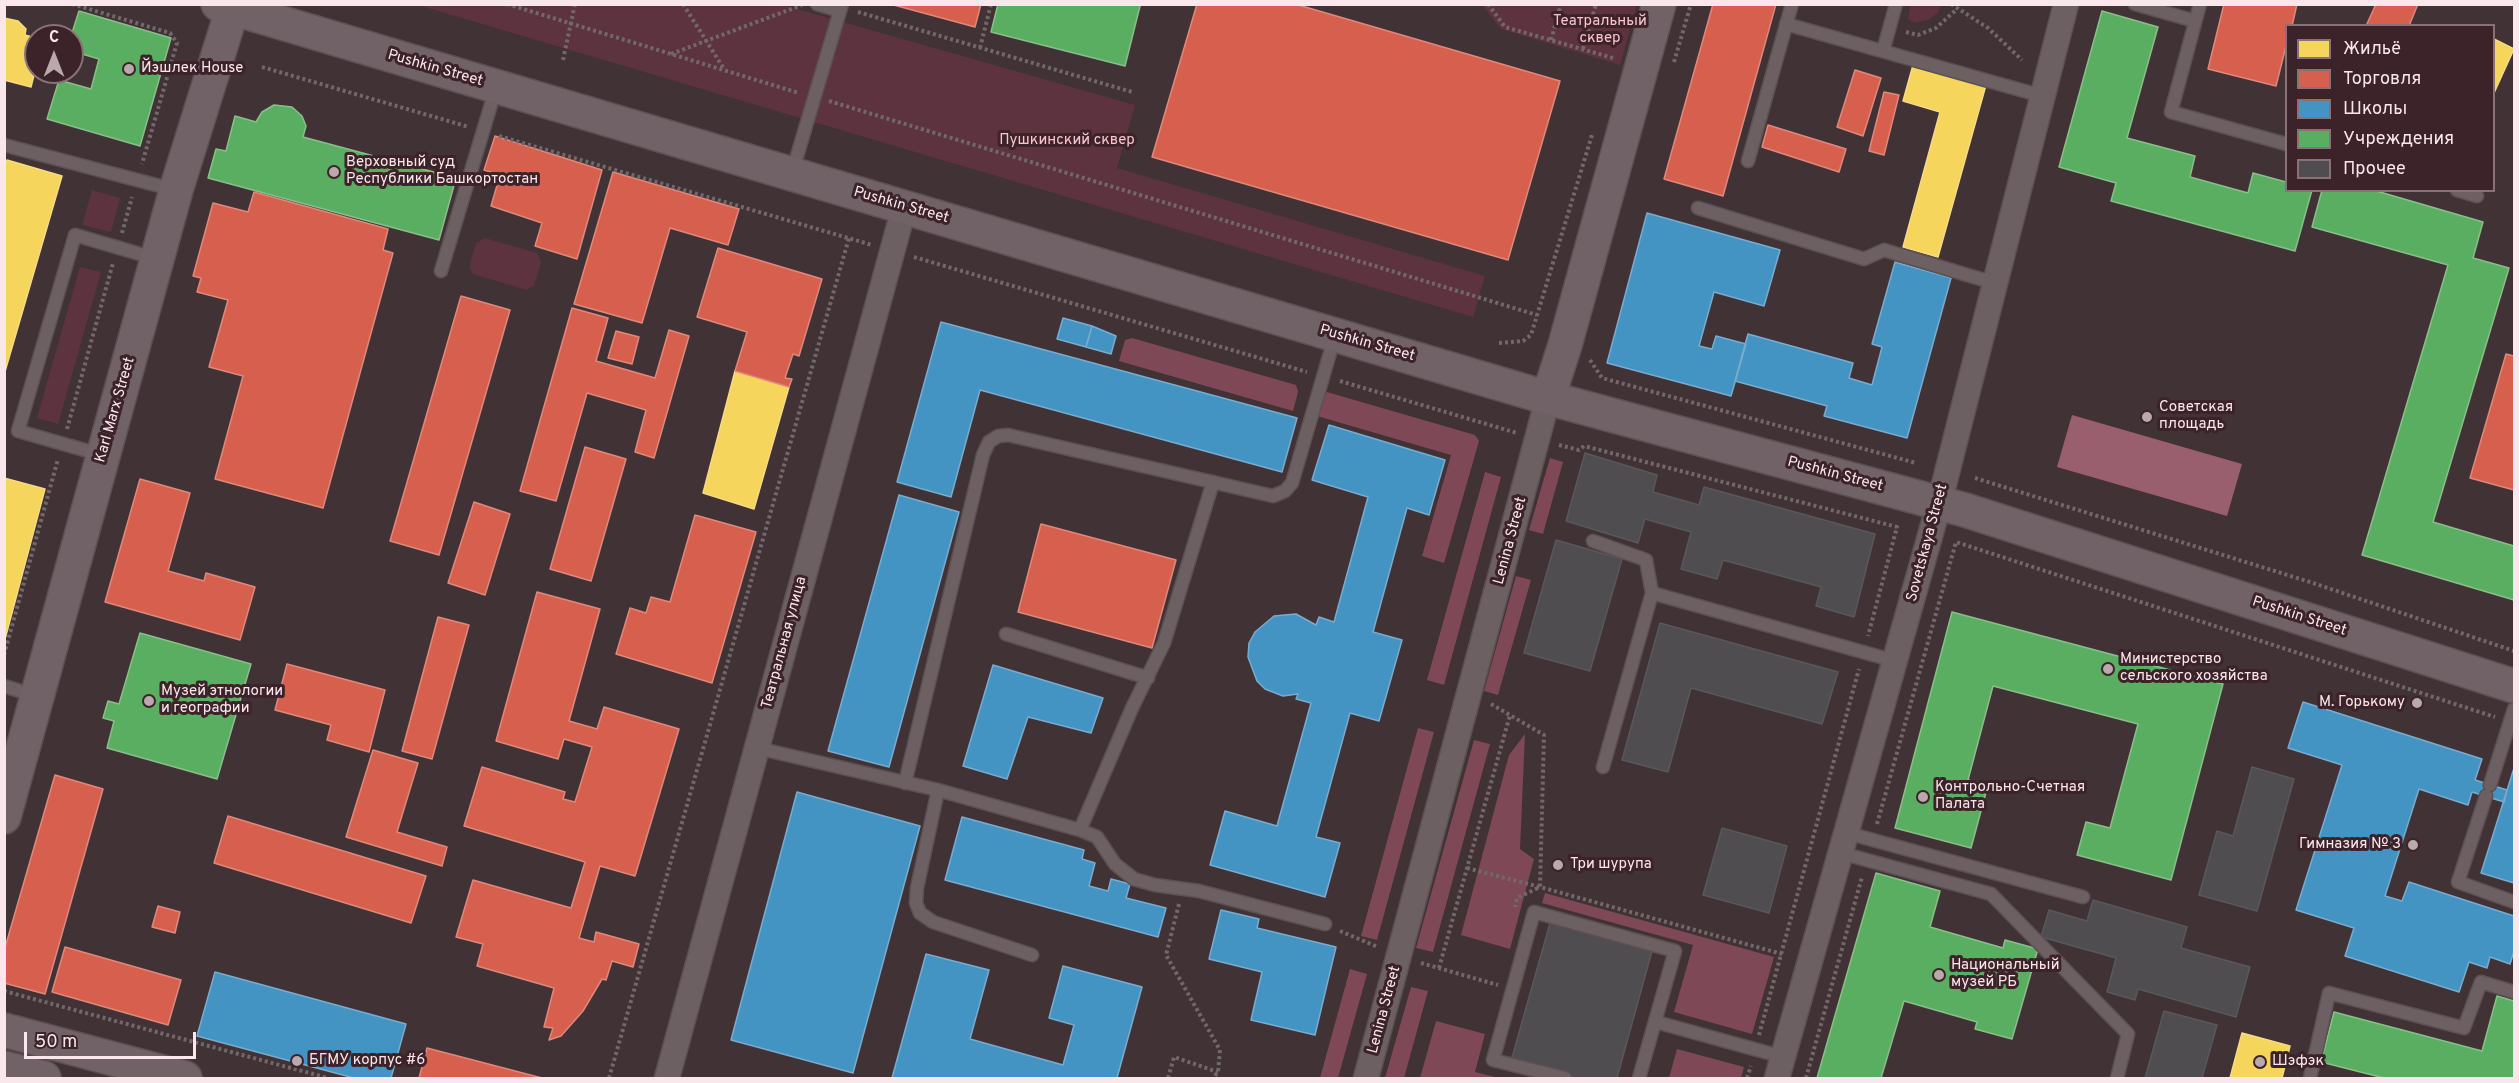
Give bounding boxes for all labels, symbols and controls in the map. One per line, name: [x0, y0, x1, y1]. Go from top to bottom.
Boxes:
park label: Театральный сквер: [1553, 13, 1647, 48]
north arrow: [24, 24, 84, 84]
legend: [2285, 24, 2495, 192]
text: С: [49, 28, 59, 48]
text: Жильё: [2343, 38, 2401, 61]
street label: Pushkin Street: [385, 47, 485, 91]
place label: Йэшлек House: [141, 60, 243, 78]
marker: Йэшлек House: [122, 62, 136, 76]
text: Торговля: [2343, 68, 2421, 91]
text: Школы: [2343, 98, 2407, 121]
text: Учреждения: [2343, 128, 2454, 151]
park label: Пушкинский сквер: [999, 132, 1135, 150]
place label: Верховный суд Республики Башкортостан: [346, 154, 538, 189]
text: Прочее: [2343, 158, 2406, 181]
marker: Верховный суд Республики Башкортостан: [327, 165, 341, 179]
street label: Pushkin Street: [851, 184, 951, 228]
street label: Pushkin Street: [1317, 322, 1417, 366]
street label: Karl Marx Street: [92, 355, 140, 465]
place label: Советская площадь: [2159, 399, 2233, 434]
marker: Советская площадь: [2140, 410, 2154, 424]
street label: Pushkin Street: [1785, 454, 1885, 496]
street label: Sovetskaya Street: [1904, 482, 1952, 604]
street label: Lenina Street: [1491, 495, 1531, 587]
street label: Театральная улица: [759, 575, 811, 711]
street label: Pushkin Street: [2250, 593, 2348, 641]
place label: Министерство сельского хозяйства: [2120, 651, 2268, 686]
marker: Министерство сельского хозяйства: [2101, 662, 2115, 676]
place label: Музей этнологии и географии: [161, 683, 283, 718]
marker: Музей этнологии и географии: [142, 694, 156, 708]
place label: М. Горькому: [2319, 694, 2405, 712]
marker: М. Горькому: [2410, 696, 2424, 710]
place label: Контрольно-Счетная Палата: [1935, 779, 2085, 814]
marker: Контрольно-Счетная Палата: [1916, 790, 1930, 804]
place label: Гимназия № 3: [2299, 836, 2401, 854]
marker: Гимназия № 3: [2406, 838, 2420, 852]
place label: Три шурупа: [1570, 856, 1652, 874]
marker: Три шурупа: [1551, 858, 1565, 872]
place label: Национальный музей РБ: [1951, 957, 2059, 992]
street label: Lenina Street: [1365, 964, 1405, 1056]
marker: Национальный музей РБ: [1932, 968, 1946, 982]
scale bar: [27, 1020, 200, 1058]
text: 50 m: [35, 1031, 77, 1054]
place label: БГМУ корпус #6: [309, 1052, 425, 1070]
place label: Шэфэк: [2272, 1053, 2324, 1071]
marker: БГМУ корпус #6: [290, 1054, 304, 1068]
marker: Шэфэк: [2253, 1055, 2267, 1069]

